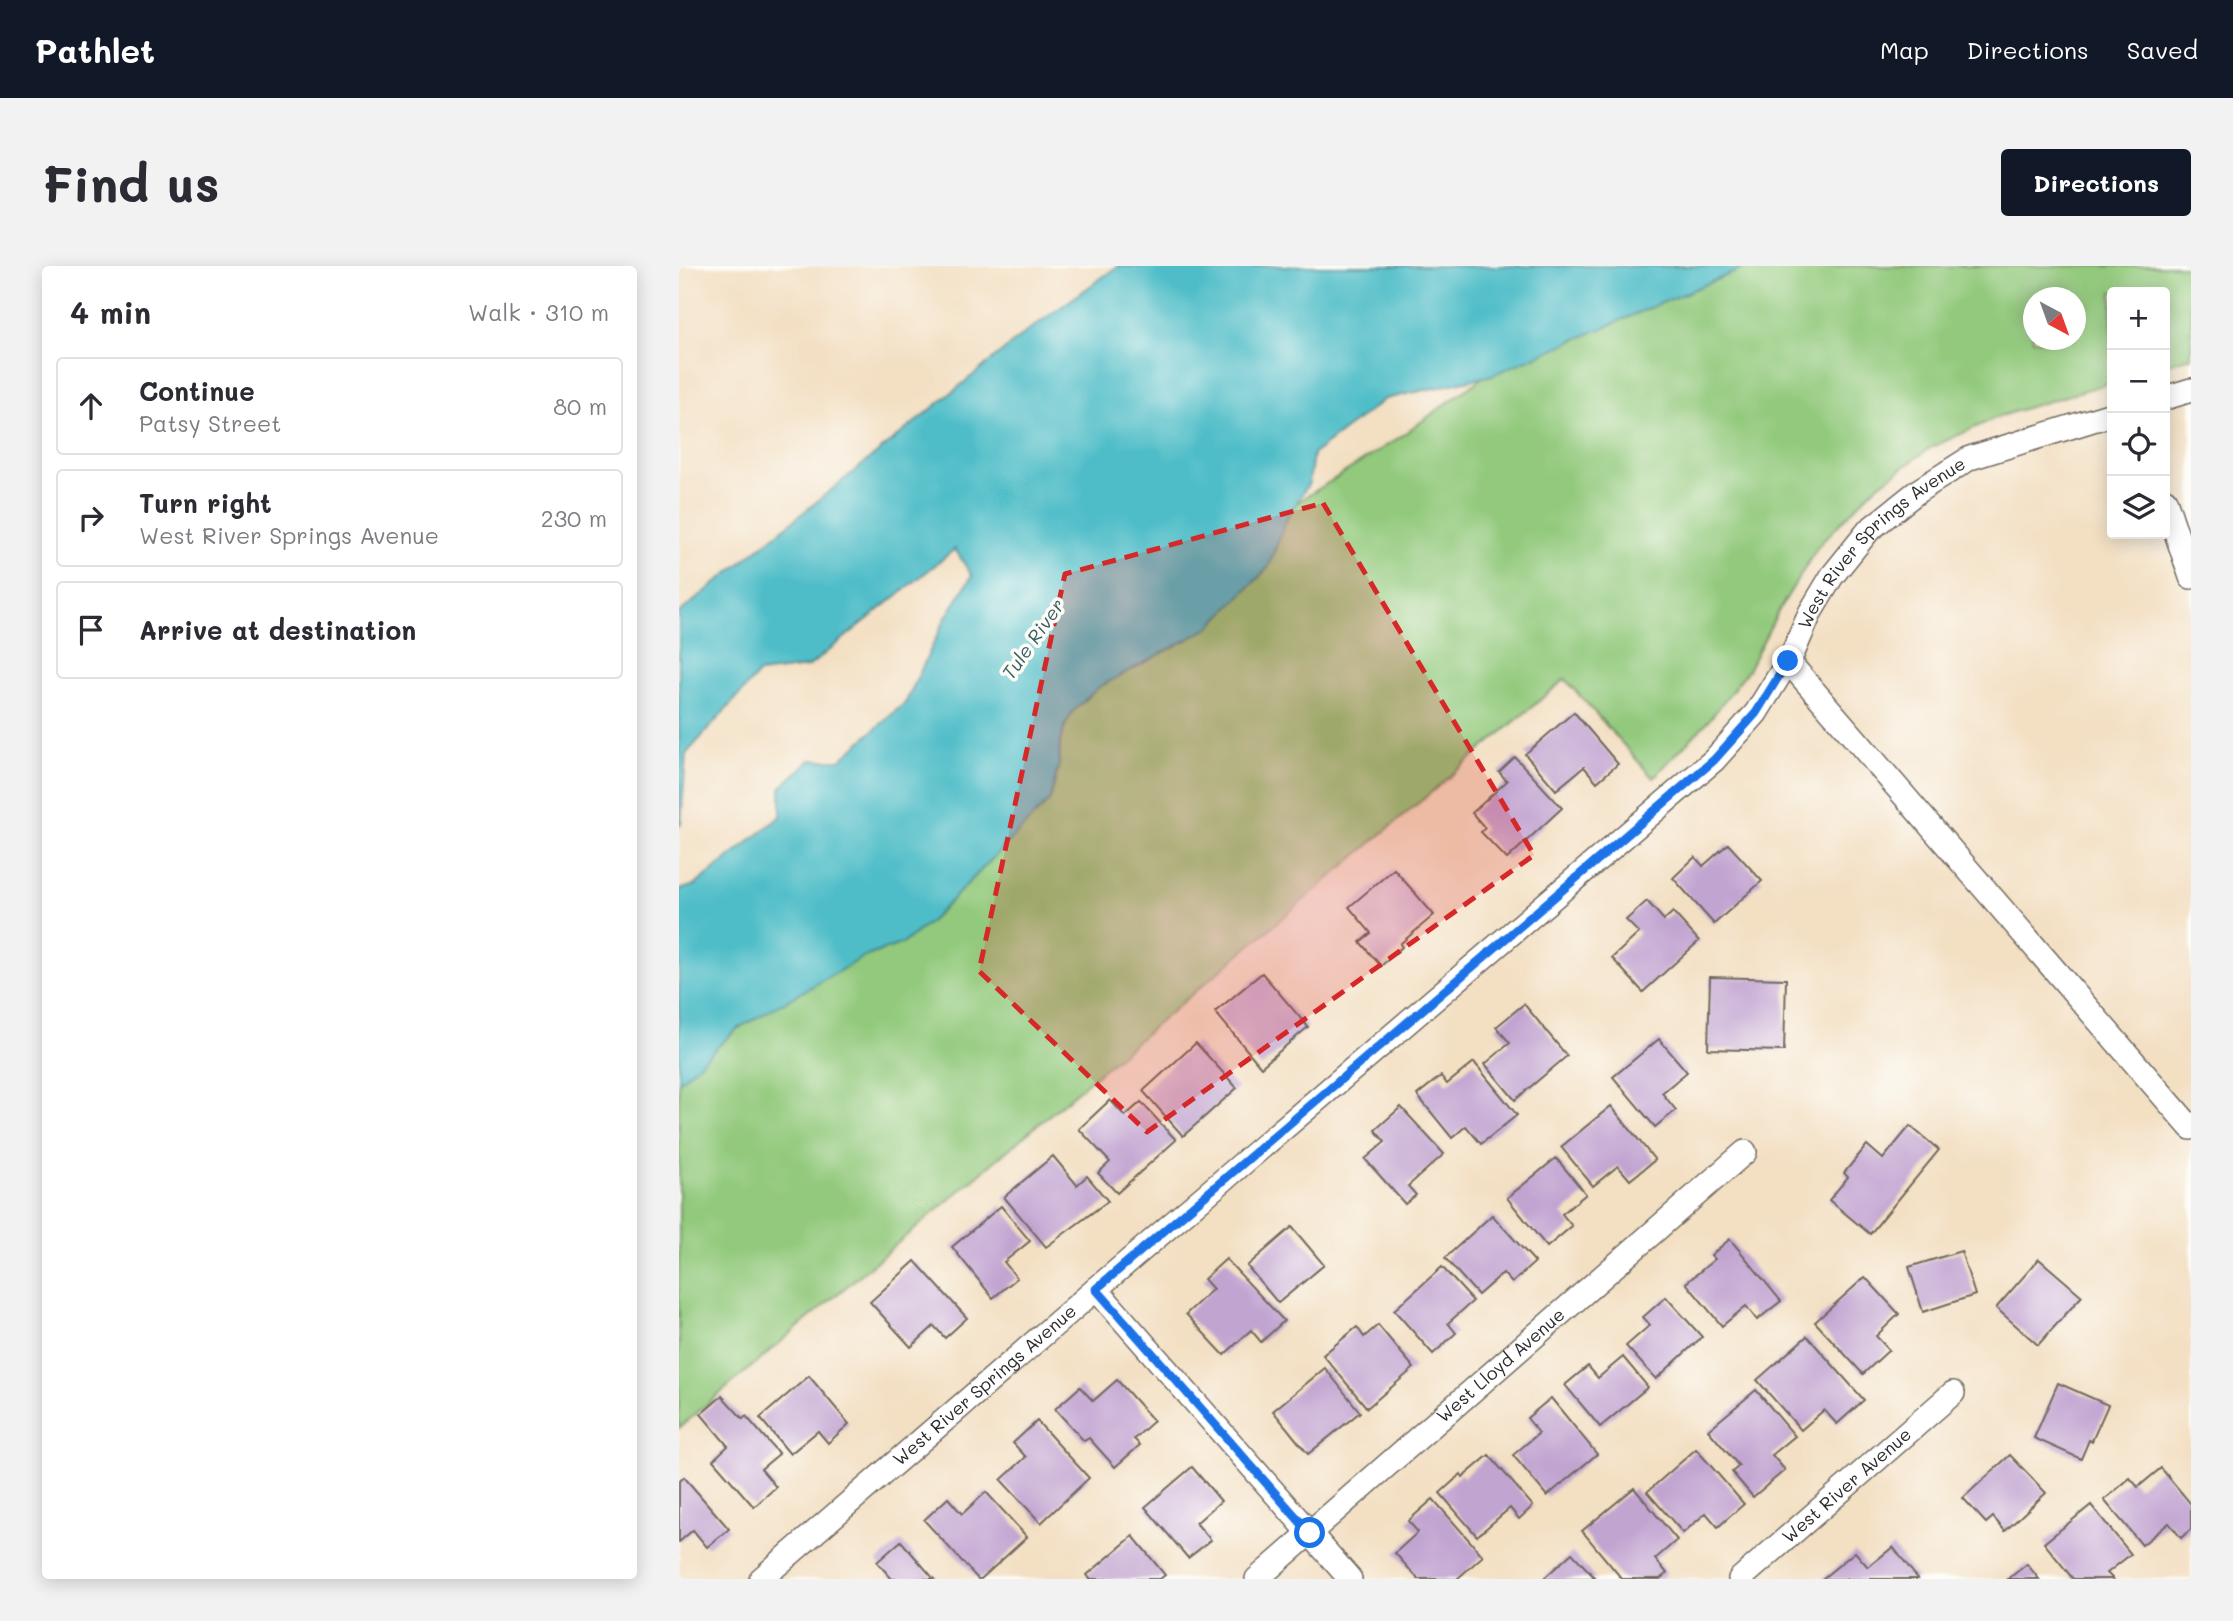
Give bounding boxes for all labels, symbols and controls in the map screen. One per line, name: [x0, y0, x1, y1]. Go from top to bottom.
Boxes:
text: Pathlet: [35, 28, 155, 71]
text: Map: [1880, 34, 1929, 65]
text: Directions: [1967, 34, 2089, 65]
text: Saved: [2127, 34, 2198, 65]
button: Directions: [2001, 149, 2191, 216]
text: Find us: [42, 151, 220, 214]
north arrow: [2023, 287, 2086, 350]
map controls: [2107, 287, 2170, 539]
button: +: [2107, 287, 2170, 350]
text: 4 min: [70, 292, 151, 332]
text: Walk · 310 m: [468, 297, 609, 327]
button: −: [2107, 350, 2170, 413]
text: Continue: [139, 374, 255, 408]
icon: ahead: [72, 387, 110, 425]
text: 80 m: [553, 391, 607, 421]
text: Patsy Street: [139, 408, 281, 438]
button: locate: [2107, 413, 2170, 476]
street label: West River Springs Avenue: [1792, 451, 1970, 632]
button: layers: [2107, 476, 2170, 539]
text: Turn right: [139, 486, 272, 520]
icon: right: [72, 499, 110, 537]
text: 230 m: [541, 503, 607, 533]
text: West River Springs Avenue: [139, 520, 439, 550]
water label: Tule River: [996, 593, 1069, 684]
icon: arrive: [72, 611, 110, 649]
text: Arrive at destination: [139, 613, 416, 647]
route end: [1772, 645, 1803, 676]
street label: West River Springs Avenue: [887, 1299, 1081, 1471]
street label: West Lloyd Avenue: [1431, 1302, 1569, 1428]
street label: West River Avenue: [1777, 1422, 1916, 1548]
route start: [1294, 1517, 1325, 1548]

